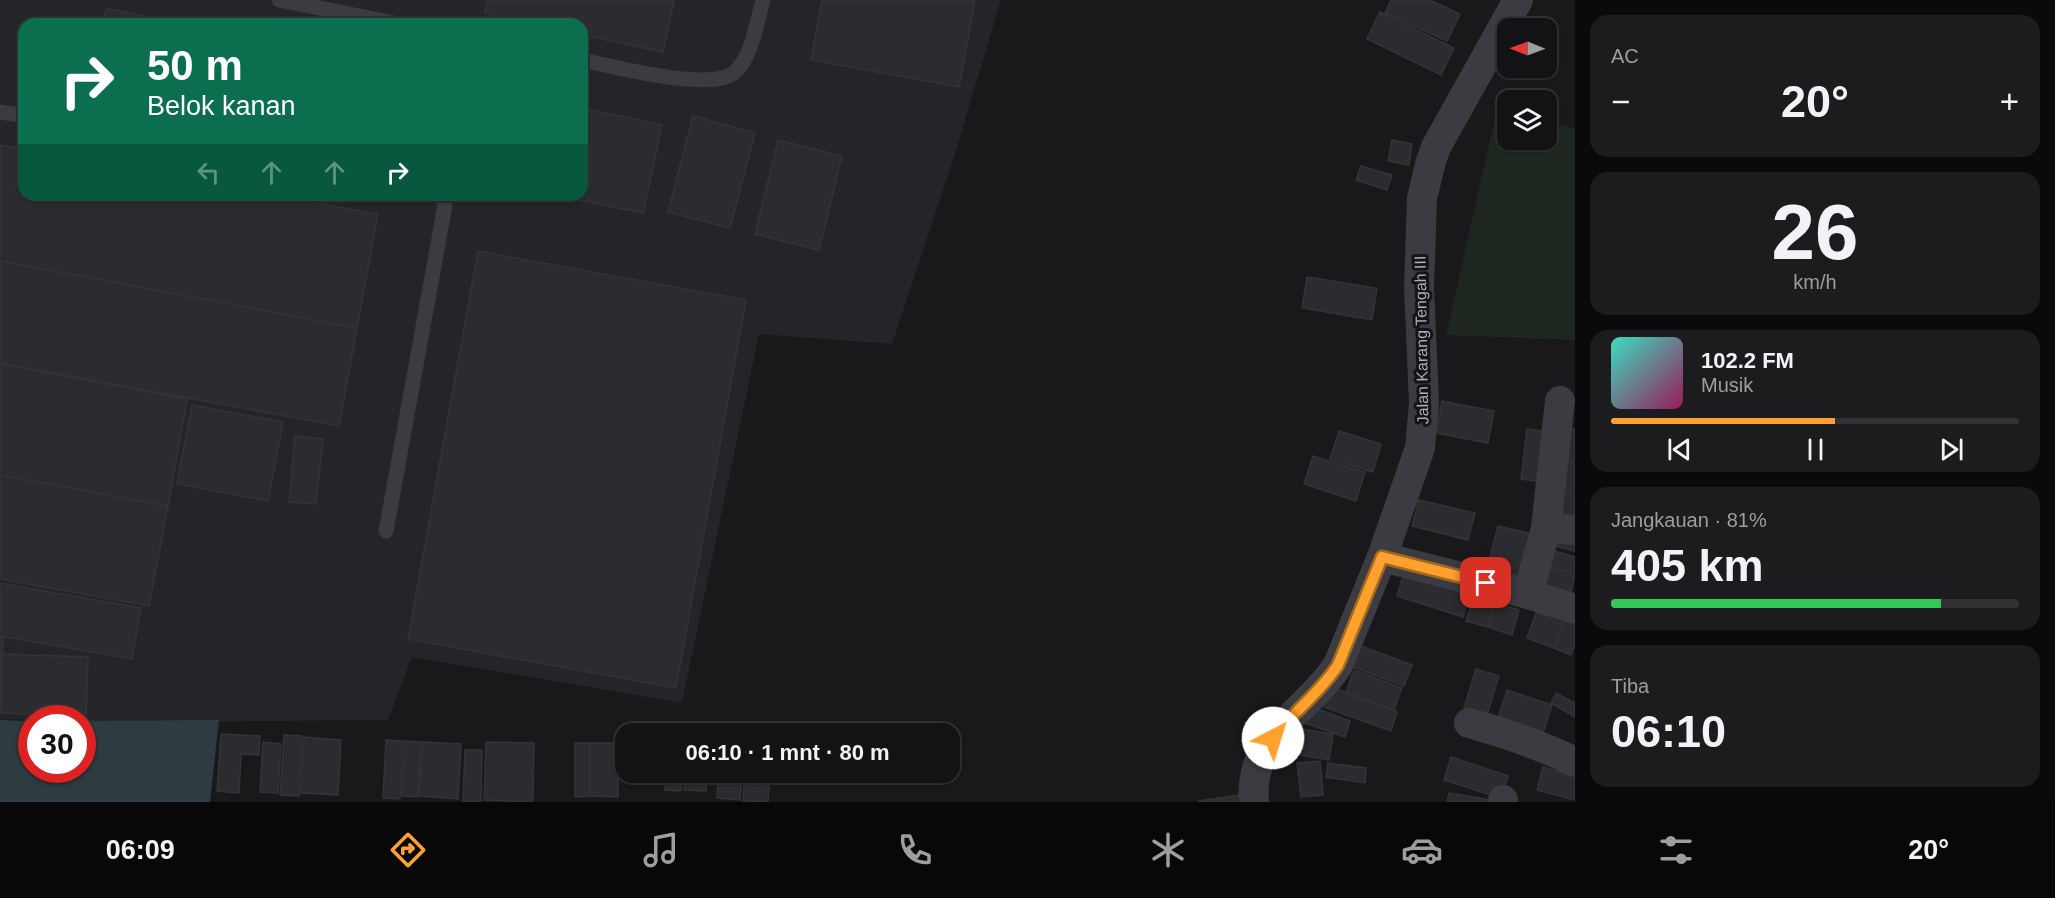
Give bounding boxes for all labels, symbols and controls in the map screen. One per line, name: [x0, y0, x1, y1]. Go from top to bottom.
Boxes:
north arrow: [1497, 18, 1557, 78]
map controls: [1497, 18, 1557, 150]
icon: right: [48, 42, 126, 120]
text: 50 m: [147, 42, 243, 89]
text: AC: [1611, 45, 1639, 67]
text: 20°: [1781, 76, 1849, 127]
text: −: [1611, 83, 1630, 120]
text: +: [2000, 83, 2019, 120]
button: layers: [1497, 90, 1557, 150]
text: Belok kanan: [147, 91, 296, 121]
icon: left: [192, 156, 225, 189]
icon: ahead: [255, 156, 288, 189]
icon: ahead: [318, 156, 351, 189]
icon: right: [381, 156, 414, 189]
text: 26: [1772, 188, 1858, 276]
street label: Jalan Karang Tengah III: [1412, 255, 1431, 424]
text: km/h: [1793, 271, 1837, 293]
text: 102.2 FM: [1701, 348, 1794, 373]
text: Musik: [1701, 374, 1753, 396]
icon: previous: [1663, 433, 1696, 466]
icon: pause: [1799, 433, 1832, 466]
icon: next: [1935, 433, 1968, 466]
text: Jangkauan · 81%: [1611, 509, 1767, 531]
text: 405 km: [1611, 540, 1764, 591]
pin: [1460, 557, 1511, 608]
icon: arrive: [1469, 566, 1502, 599]
text: Tiba: [1611, 675, 1649, 697]
speed limit sign: 30: [18, 705, 96, 783]
position arrow: [1241, 706, 1305, 770]
text: 06:10: [1611, 706, 1726, 757]
text: 06:10 · 1 mnt · 80 m: [685, 740, 890, 765]
icon: directions: [387, 829, 429, 871]
icon: music: [640, 829, 682, 871]
icon: phone: [894, 829, 936, 871]
icon: climate: [1147, 829, 1189, 871]
icon: car: [1401, 829, 1443, 871]
icon: filters: [1655, 829, 1697, 871]
text: 06:09: [106, 835, 175, 865]
text: 20°: [1908, 835, 1949, 865]

